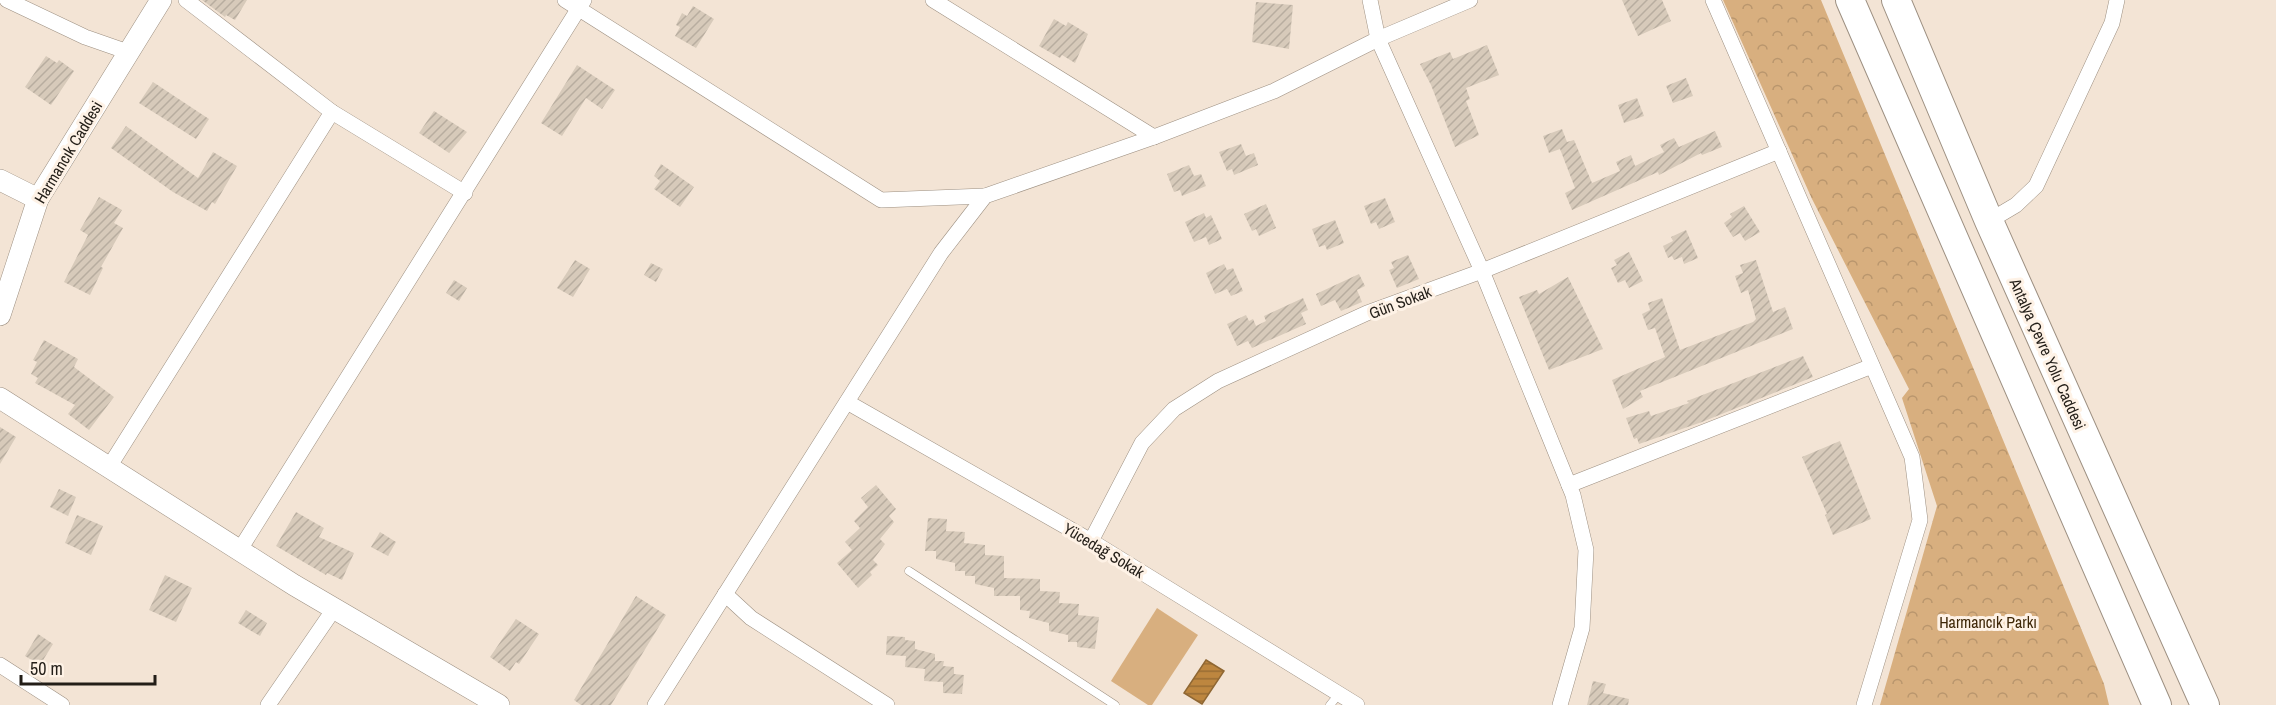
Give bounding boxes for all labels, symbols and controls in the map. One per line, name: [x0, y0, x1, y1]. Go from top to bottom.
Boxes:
street label: Harmancık Caddesi: [29, 97, 107, 207]
street label: Antalya Çevre Yolu Caddesi: [2004, 274, 2091, 433]
street label: Gün Sokak: [1366, 280, 1435, 324]
street label: Yücedağ Sokak: [1059, 517, 1149, 583]
park label: Harmancık Parkı: [1939, 611, 2037, 633]
scale bar: [21, 648, 154, 686]
text: 50 m: [30, 656, 63, 681]

